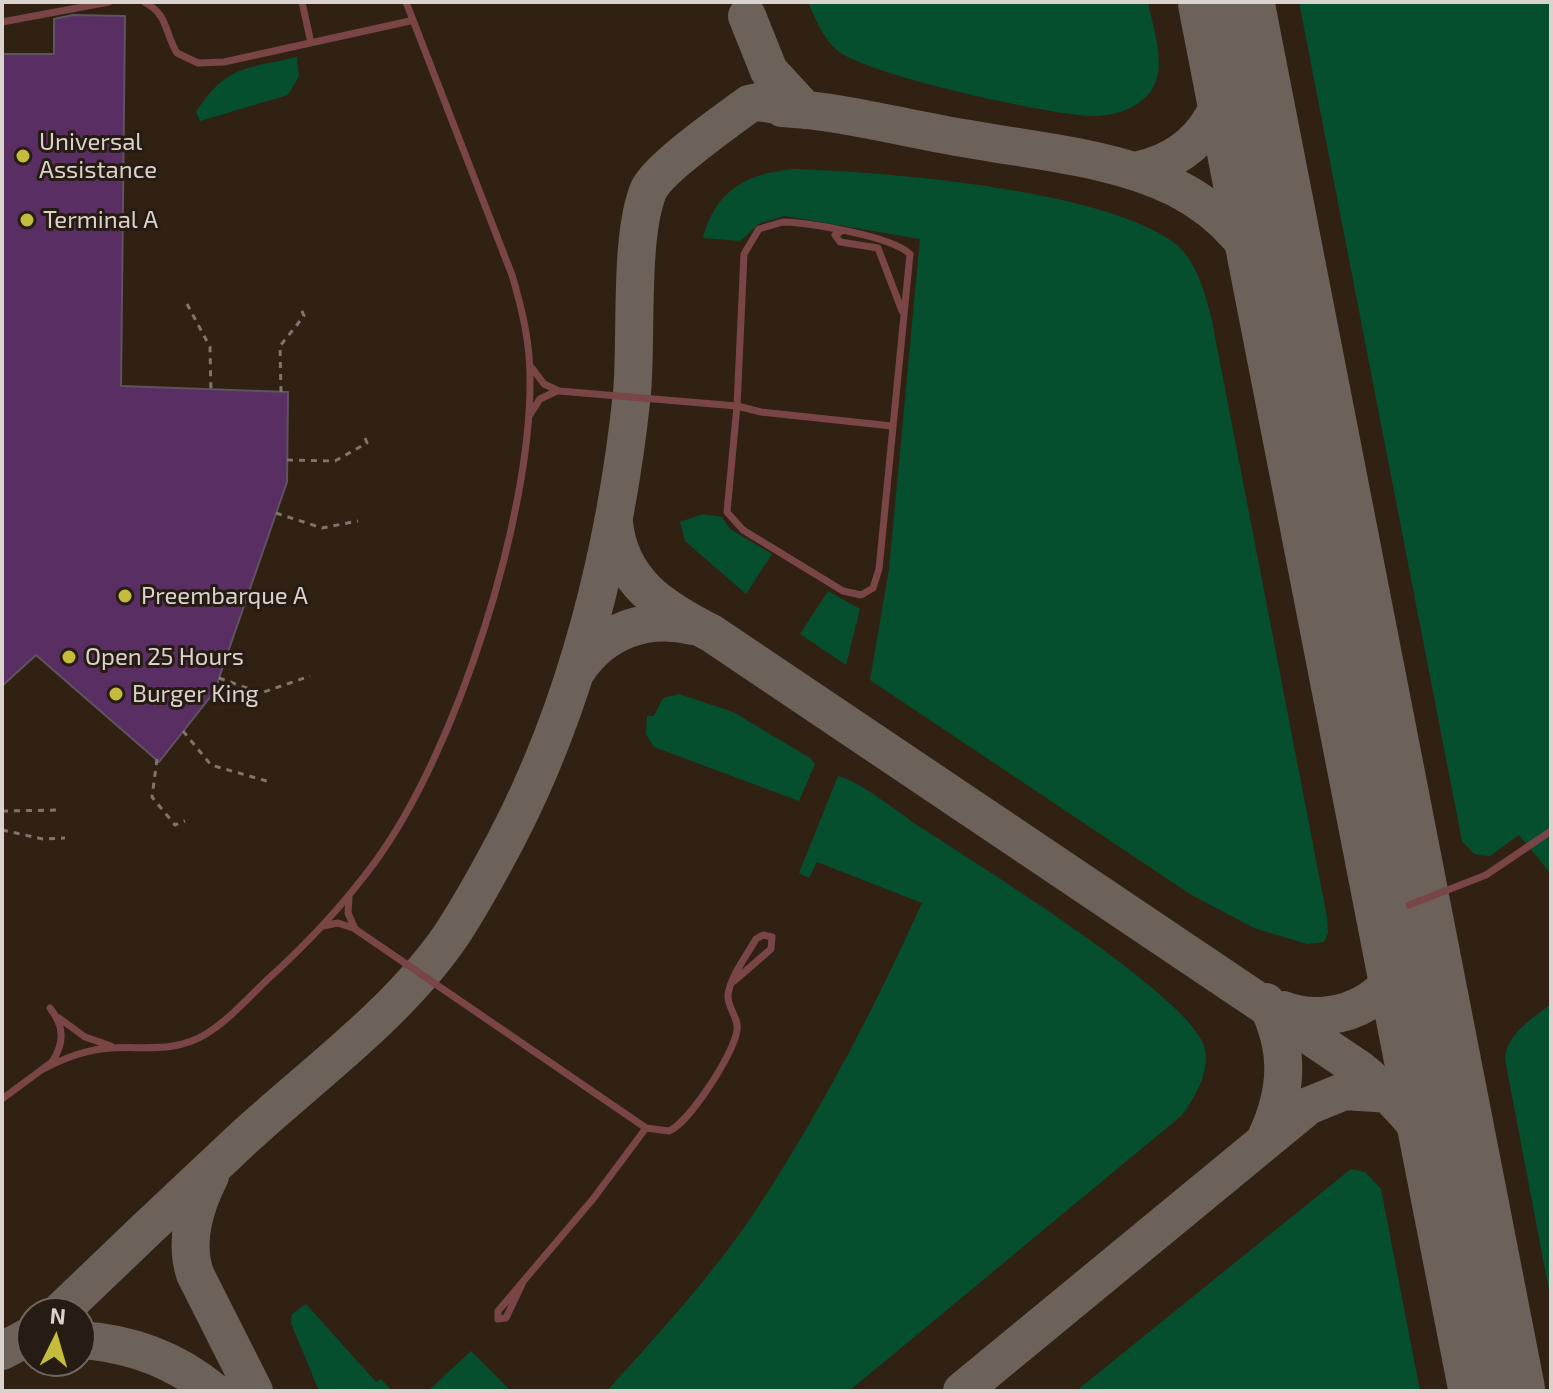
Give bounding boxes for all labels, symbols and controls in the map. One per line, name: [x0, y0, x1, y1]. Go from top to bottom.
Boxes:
place label: Universal Assistance: [39, 128, 157, 184]
marker: Universal Assistance: [14, 147, 32, 165]
place label: Terminal A: [43, 206, 158, 234]
marker: Terminal A: [18, 211, 36, 229]
place label: Preembarque A: [141, 582, 308, 610]
marker: Preembarque A: [116, 587, 134, 605]
place label: Open 25 Hours: [85, 643, 244, 671]
marker: Open 25 Hours: [60, 648, 78, 666]
place label: Burger King: [132, 680, 259, 708]
marker: Burger King: [107, 685, 125, 703]
north arrow: [16, 1297, 96, 1377]
text: N: [49, 1301, 67, 1329]

